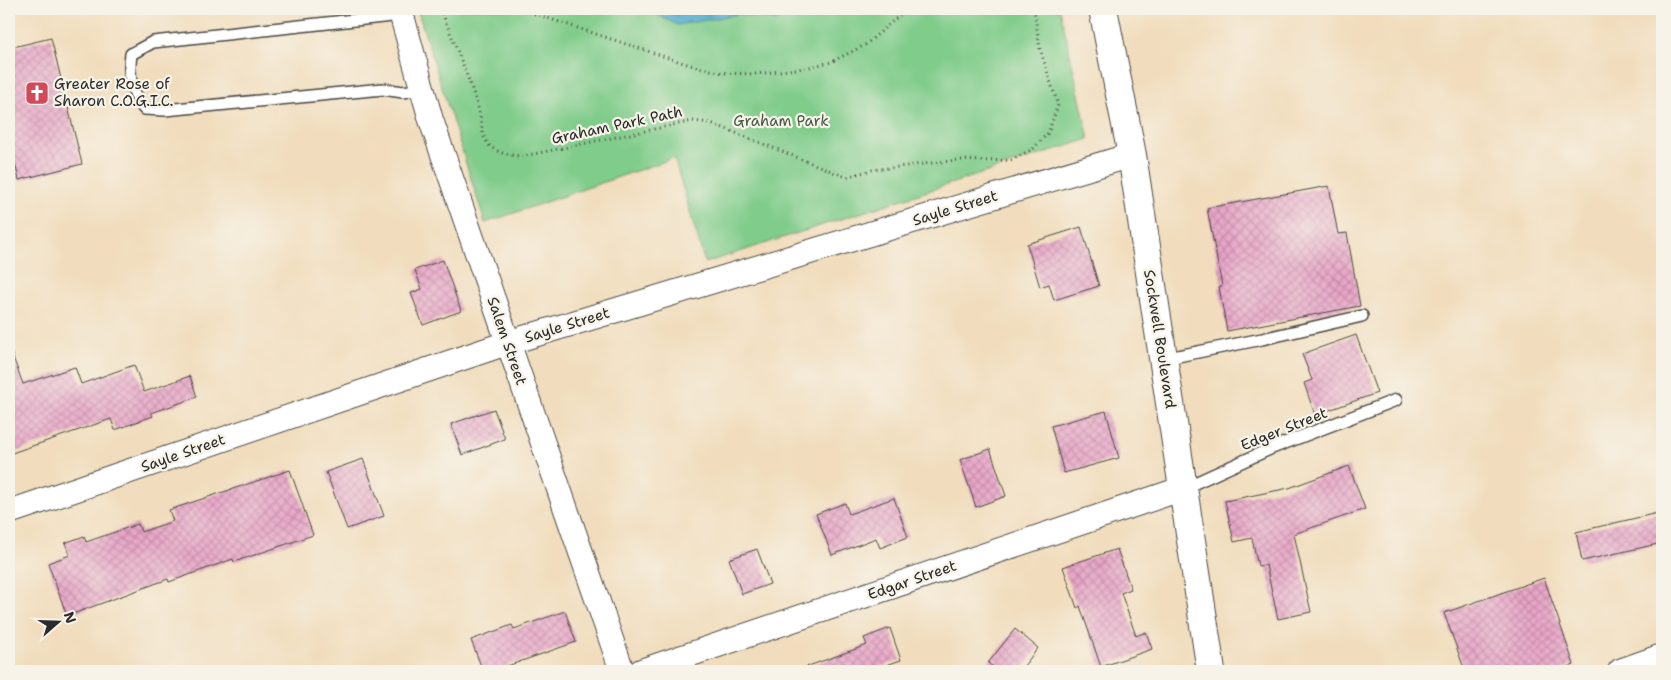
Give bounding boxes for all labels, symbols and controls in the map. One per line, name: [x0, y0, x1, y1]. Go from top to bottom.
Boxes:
place label: Greater Rose of Sharon C.O.G.I.C.: [54, 74, 173, 111]
church icon: Greater Rose of Sharon C.O.G.I.C.: [24, 80, 50, 106]
street label: Graham Park Path: [550, 101, 684, 149]
park label: Graham Park: [733, 111, 829, 131]
street label: Sayle Street: [910, 186, 1000, 230]
street label: Sockwell Boulevard: [1139, 268, 1181, 410]
street label: Salem Street: [483, 294, 531, 388]
street label: Sayle Street: [522, 303, 612, 347]
street label: Edger Street: [1238, 403, 1330, 455]
street label: Sayle Street: [138, 429, 228, 477]
street label: Edgar Street: [865, 555, 959, 605]
north arrow: [32, 598, 82, 648]
text: N: [60, 609, 81, 626]

